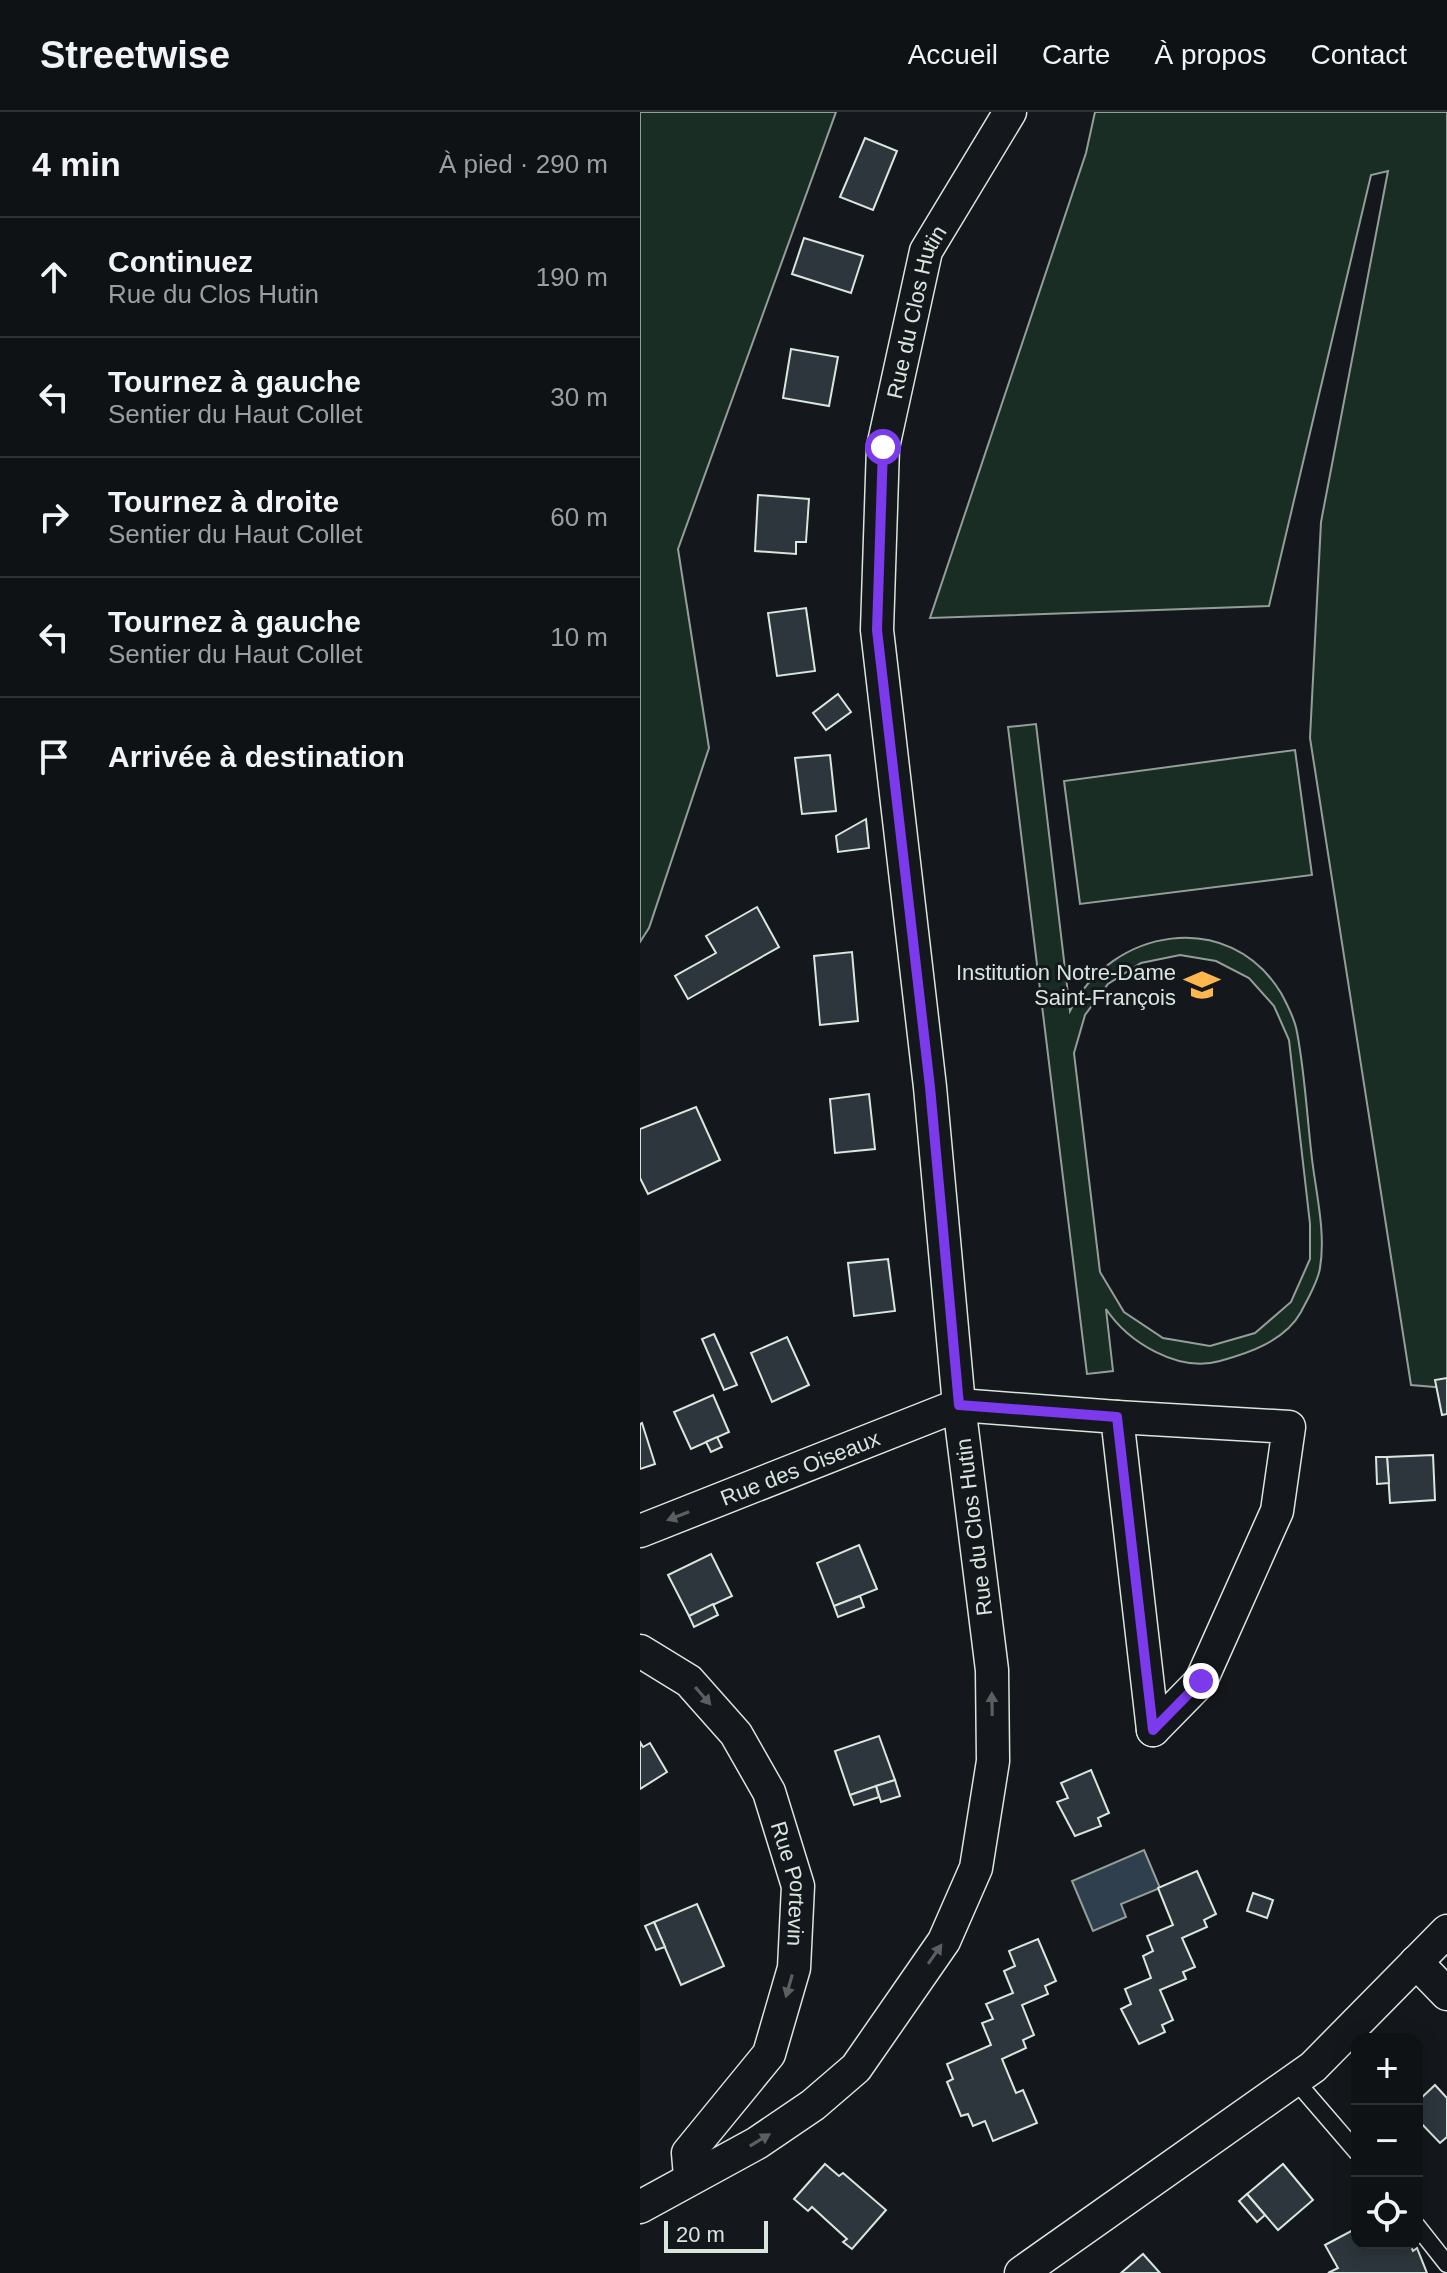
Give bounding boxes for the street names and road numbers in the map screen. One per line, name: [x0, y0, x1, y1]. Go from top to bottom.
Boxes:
street label: Rue du Clos Hutin: [881, 221, 951, 401]
street label: Rue des Oiseaux: [717, 1425, 883, 1510]
street label: Rue du Clos Hutin: [951, 1437, 997, 1617]
street label: Rue Portevin: [766, 1818, 811, 1947]

